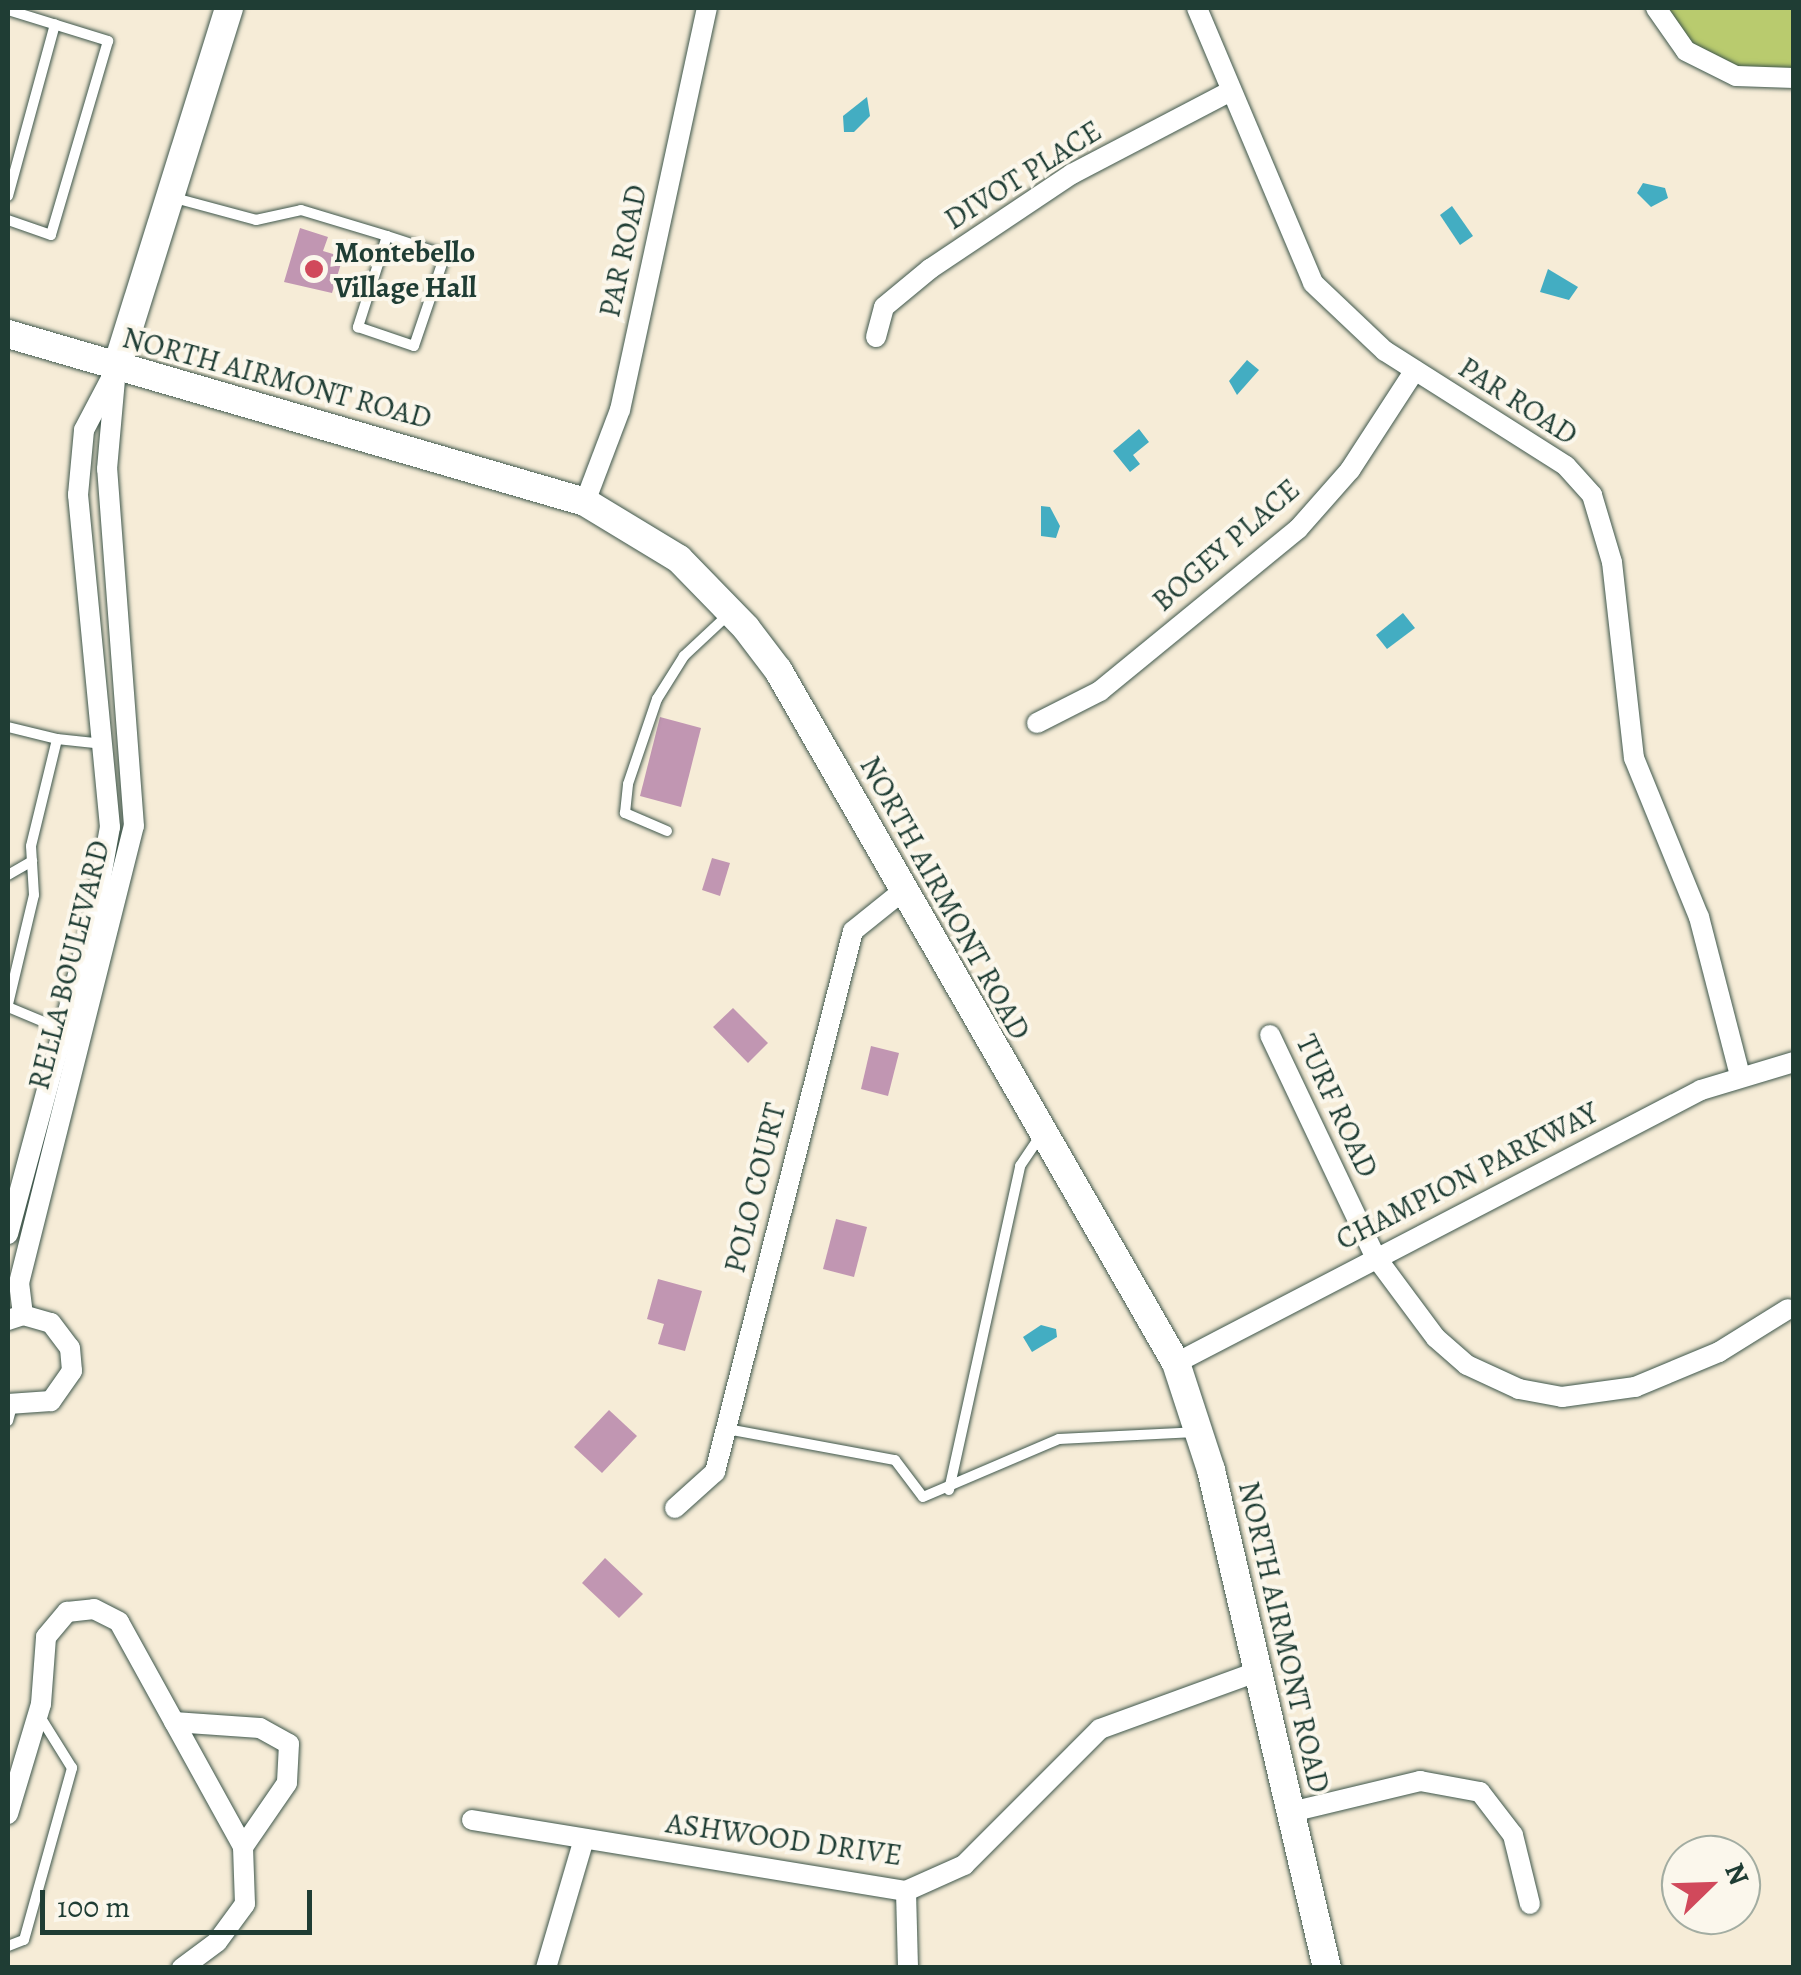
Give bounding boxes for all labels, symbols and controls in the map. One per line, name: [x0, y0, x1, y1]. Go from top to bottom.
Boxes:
street label: DIVOT PLACE: [938, 113, 1108, 237]
street label: PAR ROAD: [591, 181, 655, 321]
place label: Montebello Village Hall: [334, 234, 477, 304]
marker: Montebello Village Hall: [303, 258, 325, 280]
street label: NORTH AIRMONT ROAD: [118, 319, 436, 437]
street label: PAR ROAD: [1452, 349, 1584, 453]
street label: BOGEY PLACE: [1145, 471, 1307, 619]
street label: NORTH AIRMONT ROAD: [852, 750, 1038, 1046]
street label: RELLA BOULEVARD: [21, 837, 117, 1093]
street label: TURF ROAD: [1288, 1029, 1386, 1183]
street label: CHAMPION PARKWAY: [1330, 1094, 1604, 1258]
street label: POLO COURT: [717, 1099, 793, 1277]
street label: NORTH AIRMONT ROAD: [1231, 1478, 1337, 1796]
street label: ASHWOOD DRIVE: [664, 1805, 904, 1873]
north arrow: [1661, 1835, 1761, 1935]
text: N: [1715, 1857, 1758, 1891]
scale bar: [45, 1870, 318, 1932]
text: 100 m: [57, 1887, 130, 1927]

